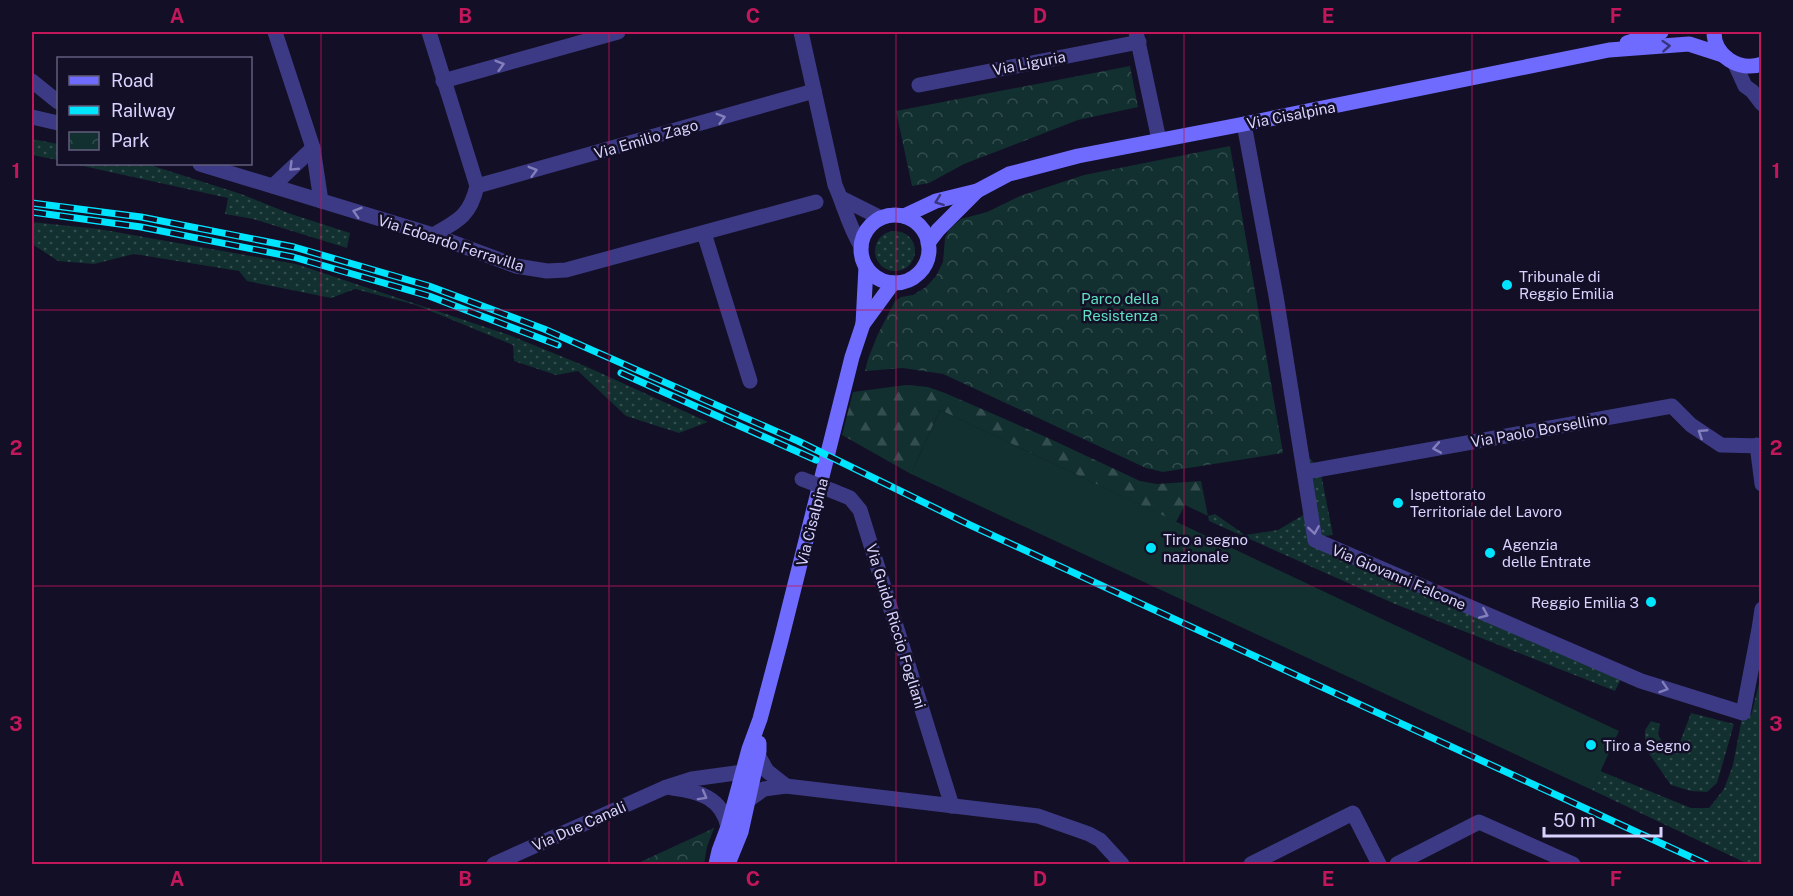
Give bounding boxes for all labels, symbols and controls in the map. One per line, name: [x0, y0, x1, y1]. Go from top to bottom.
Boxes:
text: A: [170, 4, 184, 28]
text: B: [458, 4, 472, 28]
text: C: [746, 4, 760, 28]
text: D: [1033, 4, 1047, 28]
text: E: [1322, 4, 1334, 28]
text: F: [1610, 4, 1622, 28]
one-way arrow: [1662, 40, 1671, 53]
street label: Via Liguria: [991, 48, 1067, 78]
legend: [57, 57, 252, 165]
one-way arrow: [494, 60, 505, 72]
text: Road: [111, 70, 154, 91]
street label: Via Cisalpina: [1245, 98, 1337, 132]
text: Railway: [111, 100, 176, 121]
one-way arrow: [716, 112, 726, 125]
street label: Via Emilio Zago: [592, 116, 700, 162]
text: Park: [111, 130, 149, 151]
text: 1: [12, 159, 20, 183]
text: 1: [1772, 159, 1780, 183]
one-way arrow: [289, 160, 300, 171]
one-way arrow: [528, 165, 538, 178]
one-way arrow: [934, 193, 945, 206]
one-way arrow: [352, 207, 363, 219]
street label: Via Edoardo Ferravilla: [376, 211, 526, 275]
place label: Tribunale di Reggio Emilia: [1519, 268, 1614, 302]
marker: Tribunale di Reggio Emilia: [1500, 278, 1514, 292]
park label: Parco della Resistenza: [1081, 290, 1159, 324]
street label: Via Paolo Borsellino: [1469, 410, 1609, 450]
one-way arrow: [1698, 429, 1709, 440]
text: 2: [10, 436, 22, 460]
text: 2: [1770, 436, 1782, 460]
one-way arrow: [1432, 441, 1442, 454]
street label: Via Cisalpina: [793, 476, 831, 568]
place label: Ispettorato Territoriale del Lavoro: [1410, 486, 1562, 520]
marker: Ispettorato Territoriale del Lavoro: [1391, 496, 1405, 510]
one-way arrow: [1307, 525, 1319, 534]
place label: Tiro a segno nazionale: [1163, 531, 1248, 565]
place label: Agenzia delle Entrate: [1502, 536, 1591, 570]
marker: Tiro a segno nazionale: [1144, 541, 1158, 555]
street label: Via Giovanni Falcone: [1329, 541, 1469, 613]
street label: Via Guido Riccio Fogliani: [863, 542, 929, 710]
marker: Agenzia delle Entrate: [1483, 546, 1497, 560]
place label: Reggio Emilia 3: [1531, 594, 1639, 611]
marker: Reggio Emilia 3: [1644, 595, 1658, 609]
one-way arrow: [1478, 606, 1489, 618]
one-way arrow: [1658, 681, 1669, 693]
text: 3: [9, 712, 23, 736]
text: 3: [1769, 712, 1783, 736]
place label: Tiro a Segno: [1603, 737, 1690, 754]
marker: Tiro a Segno: [1584, 738, 1598, 752]
one-way arrow: [697, 789, 707, 800]
street label: Via Due Canali: [530, 798, 628, 854]
scale bar: [1544, 800, 1661, 838]
text: 50 m: [1553, 810, 1596, 831]
text: A: [170, 867, 184, 891]
text: B: [458, 867, 472, 891]
text: C: [746, 867, 760, 891]
text: D: [1033, 867, 1047, 891]
text: E: [1322, 867, 1334, 891]
text: F: [1610, 867, 1622, 891]

